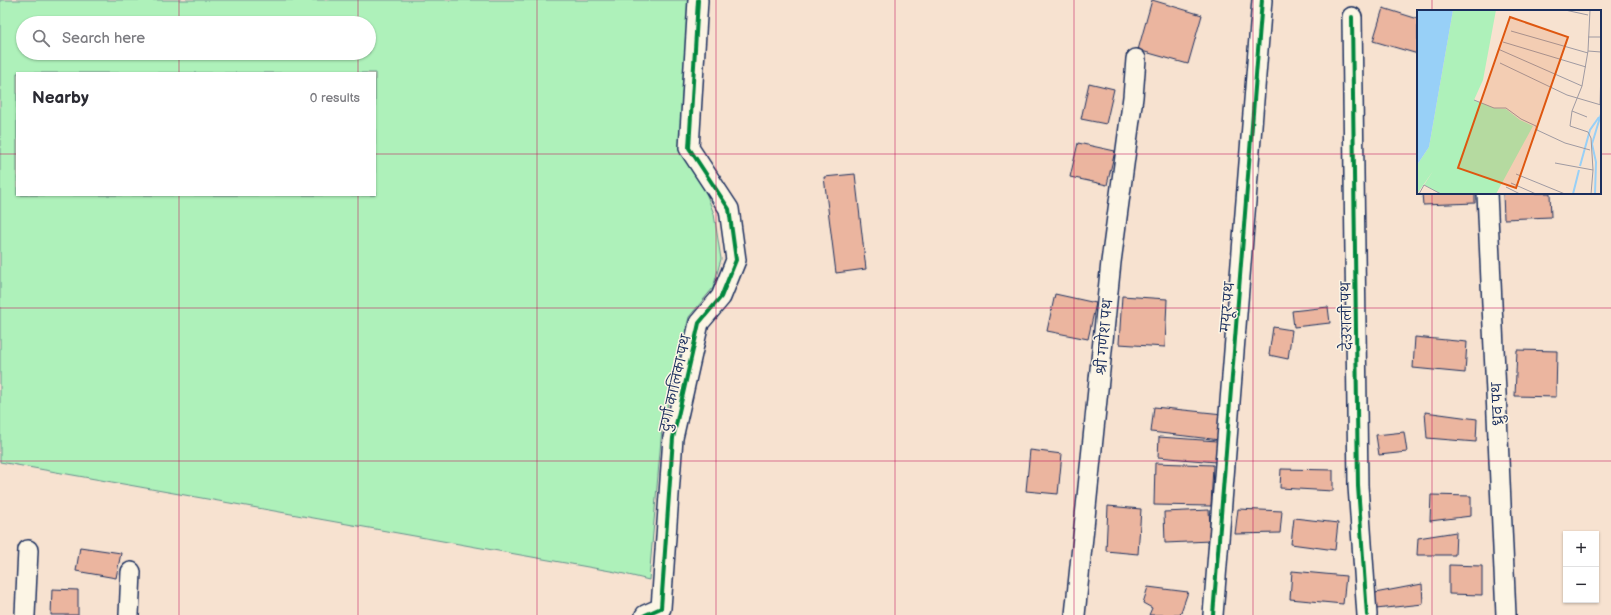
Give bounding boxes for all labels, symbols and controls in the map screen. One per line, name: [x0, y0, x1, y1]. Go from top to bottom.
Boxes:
inset map: [1417, 10, 1601, 194]
search box: [16, 16, 376, 60]
icon: search: [30, 27, 52, 49]
text: Search here: [62, 29, 145, 48]
text: Nearby: [32, 88, 89, 108]
text: 0 results: [310, 90, 360, 106]
street label: मयूर पथ: [1218, 280, 1240, 334]
street label: देउराली पथ: [1335, 280, 1356, 352]
street label: श्री गणेश पथ: [1090, 296, 1116, 376]
street label: दुर्गा कालिका पथ: [654, 331, 699, 435]
street label: ध्रुव पथ: [1489, 380, 1510, 426]
map controls: [1563, 531, 1599, 603]
button: +: [1563, 531, 1599, 567]
button: −: [1563, 567, 1599, 603]

